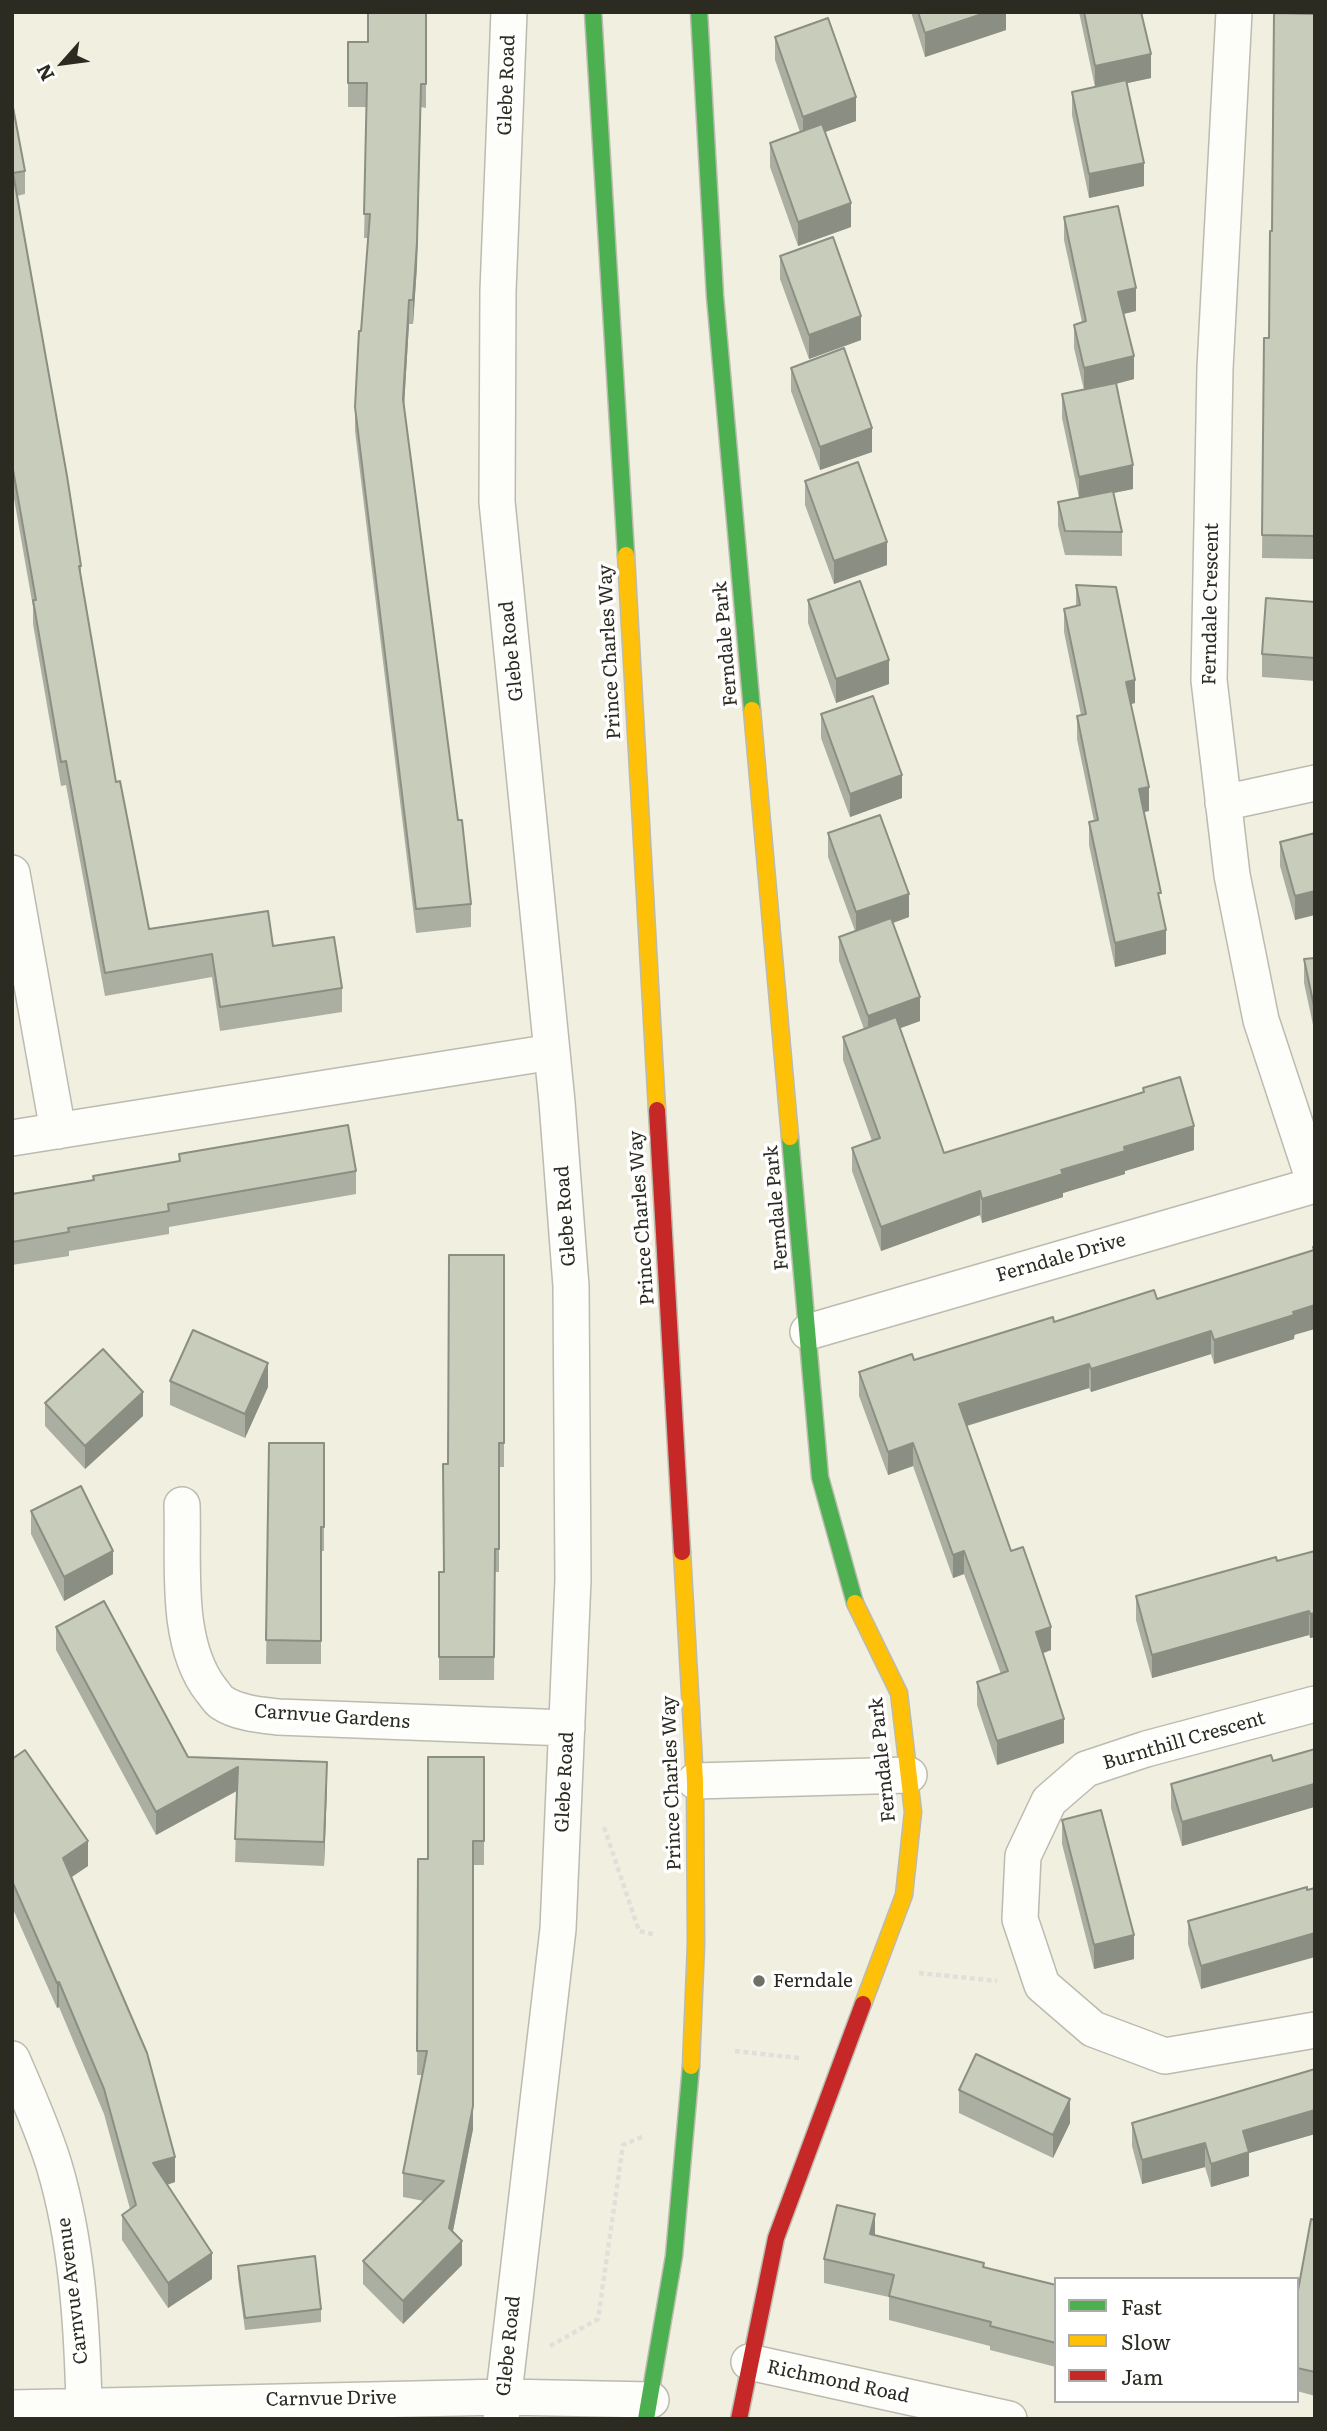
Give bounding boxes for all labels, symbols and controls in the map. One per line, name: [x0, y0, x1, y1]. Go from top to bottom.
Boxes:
north arrow: [28, 28, 98, 98]
street label: Glebe Road: [494, 34, 520, 136]
text: N: [28, 59, 61, 86]
street label: Ferndale Crescent: [1198, 522, 1224, 686]
street label: Prince Charles Way: [594, 564, 626, 740]
street label: Ferndale Park: [709, 581, 743, 707]
street label: Glebe Road: [495, 600, 529, 702]
street label: Prince Charles Way: [625, 1130, 659, 1306]
street label: Ferndale Park: [760, 1145, 794, 1271]
street label: Glebe Road: [551, 1165, 581, 1267]
street label: Ferndale Drive: [994, 1229, 1128, 1287]
street label: Prince Charles Way: [658, 1695, 686, 1871]
street label: Ferndale Park: [865, 1696, 901, 1824]
street label: Carnvue Gardens: [253, 1700, 411, 1734]
street label: Burnthill Crescent: [1100, 1707, 1268, 1775]
street label: Glebe Road: [551, 1731, 579, 1833]
place label: Ferndale: [773, 1970, 853, 1992]
marker: Ferndale: [751, 1973, 767, 1989]
street label: Carnvue Avenue: [53, 2216, 93, 2366]
legend: [1054, 2277, 1299, 2403]
text: Fast: [1121, 2290, 1162, 2321]
street label: Glebe Road: [492, 2295, 526, 2397]
text: Slow: [1121, 2325, 1171, 2356]
street label: Richmond Road: [765, 2356, 911, 2408]
text: Jam: [1121, 2360, 1163, 2391]
street label: Carnvue Drive: [265, 2386, 397, 2412]

